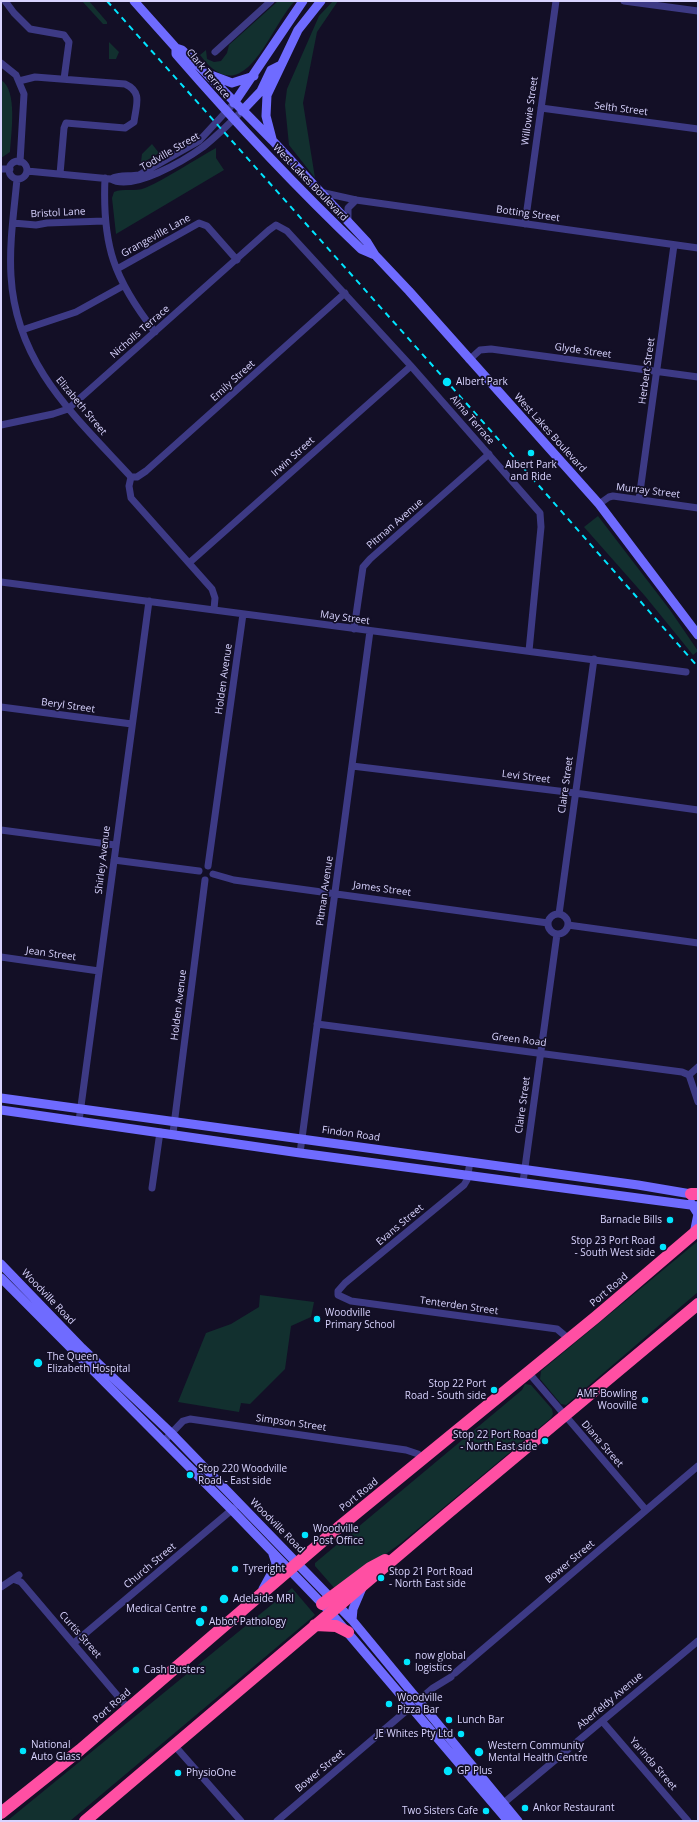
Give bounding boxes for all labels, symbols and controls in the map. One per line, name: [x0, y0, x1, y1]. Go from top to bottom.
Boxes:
street label: Clark Terrace: [184, 47, 232, 101]
street label: Willowie Street: [519, 76, 541, 146]
street label: Selth Street: [594, 100, 648, 118]
street label: Todville Street: [138, 130, 202, 174]
street label: West Lakes Boulevard: [270, 142, 350, 224]
street label: Botting Street: [495, 204, 561, 224]
street label: Bristol Lane: [30, 206, 86, 220]
street label: Grangeville Lane: [119, 212, 193, 260]
street label: Nicholls Terrace: [108, 303, 172, 361]
street label: Herbert Street: [636, 337, 658, 405]
street label: Glyde Street: [554, 341, 612, 361]
street label: Emily Street: [208, 358, 258, 404]
street label: Elizabeth Street: [53, 374, 109, 438]
marker: Albert Park: [441, 376, 453, 388]
place label: Albert Park: [456, 376, 508, 388]
street label: West Lakes Boulevard: [511, 391, 589, 475]
street label: Alma Terrace: [447, 393, 497, 447]
street label: Irwin Street: [269, 435, 317, 479]
marker: Albert Park and Ride: [526, 448, 536, 458]
place label: Albert Park and Ride: [505, 459, 557, 482]
street label: Murray Street: [615, 481, 681, 501]
street label: Pitman Avenue: [364, 496, 426, 552]
street label: May Street: [319, 609, 371, 627]
street label: Holden Avenue: [213, 643, 235, 715]
street label: Beryl Street: [40, 696, 96, 716]
street label: Claire Street: [556, 756, 576, 814]
street label: Levi Street: [501, 768, 551, 786]
street label: Shirley Avenue: [93, 825, 113, 895]
street label: Pitman Avenue: [314, 855, 336, 927]
street label: James Street: [352, 879, 412, 899]
street label: Jean Street: [25, 945, 77, 963]
street label: Holden Avenue: [169, 969, 189, 1041]
street label: Green Road: [491, 1031, 547, 1049]
street label: Claire Street: [513, 1076, 533, 1134]
street label: Findon Road: [321, 1124, 381, 1144]
street label: Evans Street: [374, 1202, 426, 1248]
place label: Barnacle Bills: [600, 1214, 662, 1226]
marker: Barnacle Bills: [665, 1215, 675, 1225]
place label: Stop 23 Port Road - South West side: [571, 1235, 655, 1258]
marker: Stop 23 Port Road - South West side: [658, 1242, 668, 1252]
street label: Woodville Road: [19, 1267, 77, 1327]
street label: Port Road: [587, 1271, 631, 1309]
street label: Tenterden Street: [419, 1295, 499, 1317]
place label: Woodville Primary School: [325, 1307, 395, 1330]
marker: Woodville Primary School: [312, 1314, 322, 1324]
place label: The Queen Elizabeth Hospital: [47, 1351, 130, 1374]
marker: The Queen Elizabeth Hospital: [32, 1357, 44, 1369]
place label: Stop 22 Port Road - South side: [405, 1378, 486, 1402]
marker: Stop 22 Port Road - South side: [489, 1385, 499, 1395]
place label: AMF Bowling Wooville: [577, 1388, 637, 1412]
marker: AMF Bowling Wooville: [640, 1395, 650, 1405]
street label: Simpson Street: [255, 1412, 327, 1434]
street label: Diana Street: [579, 1418, 625, 1470]
place label: Stop 22 Port Road - North East side: [453, 1429, 537, 1452]
marker: Stop 22 Port Road - North East side: [540, 1436, 550, 1446]
place label: Stop 220 Woodville Road - East side: [198, 1463, 287, 1486]
marker: Stop 220 Woodville Road - East side: [185, 1470, 195, 1480]
street label: Port Road: [337, 1476, 381, 1514]
street label: Woodville Road: [247, 1496, 307, 1556]
place label: Woodville Post Office: [313, 1523, 363, 1546]
marker: Woodville Post Office: [300, 1530, 310, 1540]
street label: Bower Street: [543, 1538, 597, 1586]
street label: Church Street: [122, 1541, 178, 1591]
place label: Tyreright: [243, 1563, 285, 1575]
marker: Tyreright: [230, 1564, 240, 1574]
place label: Stop 21 Port Road - North East side: [389, 1566, 473, 1590]
marker: Stop 21 Port Road - North East side: [376, 1573, 386, 1583]
marker: Adelaide MRI: [218, 1593, 230, 1605]
place label: Adelaide MRI: [233, 1593, 294, 1605]
place label: Medical Centre: [126, 1603, 196, 1615]
marker: Medical Centre: [199, 1604, 209, 1614]
street label: Curtis Street: [56, 1609, 104, 1661]
marker: Abbot Pathology: [194, 1616, 206, 1628]
place label: Abbot Pathology: [209, 1616, 286, 1628]
place label: now global logistics: [415, 1650, 466, 1674]
marker: now global logistics: [402, 1657, 412, 1667]
place label: Cash Busters: [144, 1664, 205, 1676]
marker: Cash Busters: [131, 1665, 141, 1675]
street label: Aberfeldy Avenue: [575, 1670, 645, 1732]
street label: Port Road: [91, 1686, 133, 1726]
place label: Woodville Pizza Bar: [397, 1692, 443, 1716]
marker: Woodville Pizza Bar: [384, 1699, 394, 1709]
place label: Lunch Bar: [457, 1714, 504, 1726]
marker: Lunch Bar: [444, 1715, 454, 1725]
place label: JE Whites Pty Ltd: [376, 1728, 453, 1740]
marker: JE Whites Pty Ltd: [456, 1729, 466, 1739]
street label: Yarinda Street: [627, 1735, 679, 1793]
place label: National Auto Glass: [31, 1739, 81, 1762]
place label: Western Community Mental Health Centre: [488, 1740, 588, 1764]
marker: National Auto Glass: [18, 1746, 28, 1756]
marker: Western Community Mental Health Centre: [473, 1746, 485, 1758]
street label: Bower Street: [293, 1747, 347, 1795]
marker: GP Plus: [442, 1765, 454, 1777]
place label: GP Plus: [457, 1765, 492, 1777]
place label: PhysioOne: [186, 1767, 236, 1779]
marker: PhysioOne: [173, 1768, 183, 1778]
place label: Ankor Restaurant: [533, 1802, 615, 1814]
marker: Ankor Restaurant: [520, 1803, 530, 1813]
place label: Two Sisters Cafe: [402, 1805, 478, 1817]
marker: Two Sisters Cafe: [481, 1806, 491, 1816]

